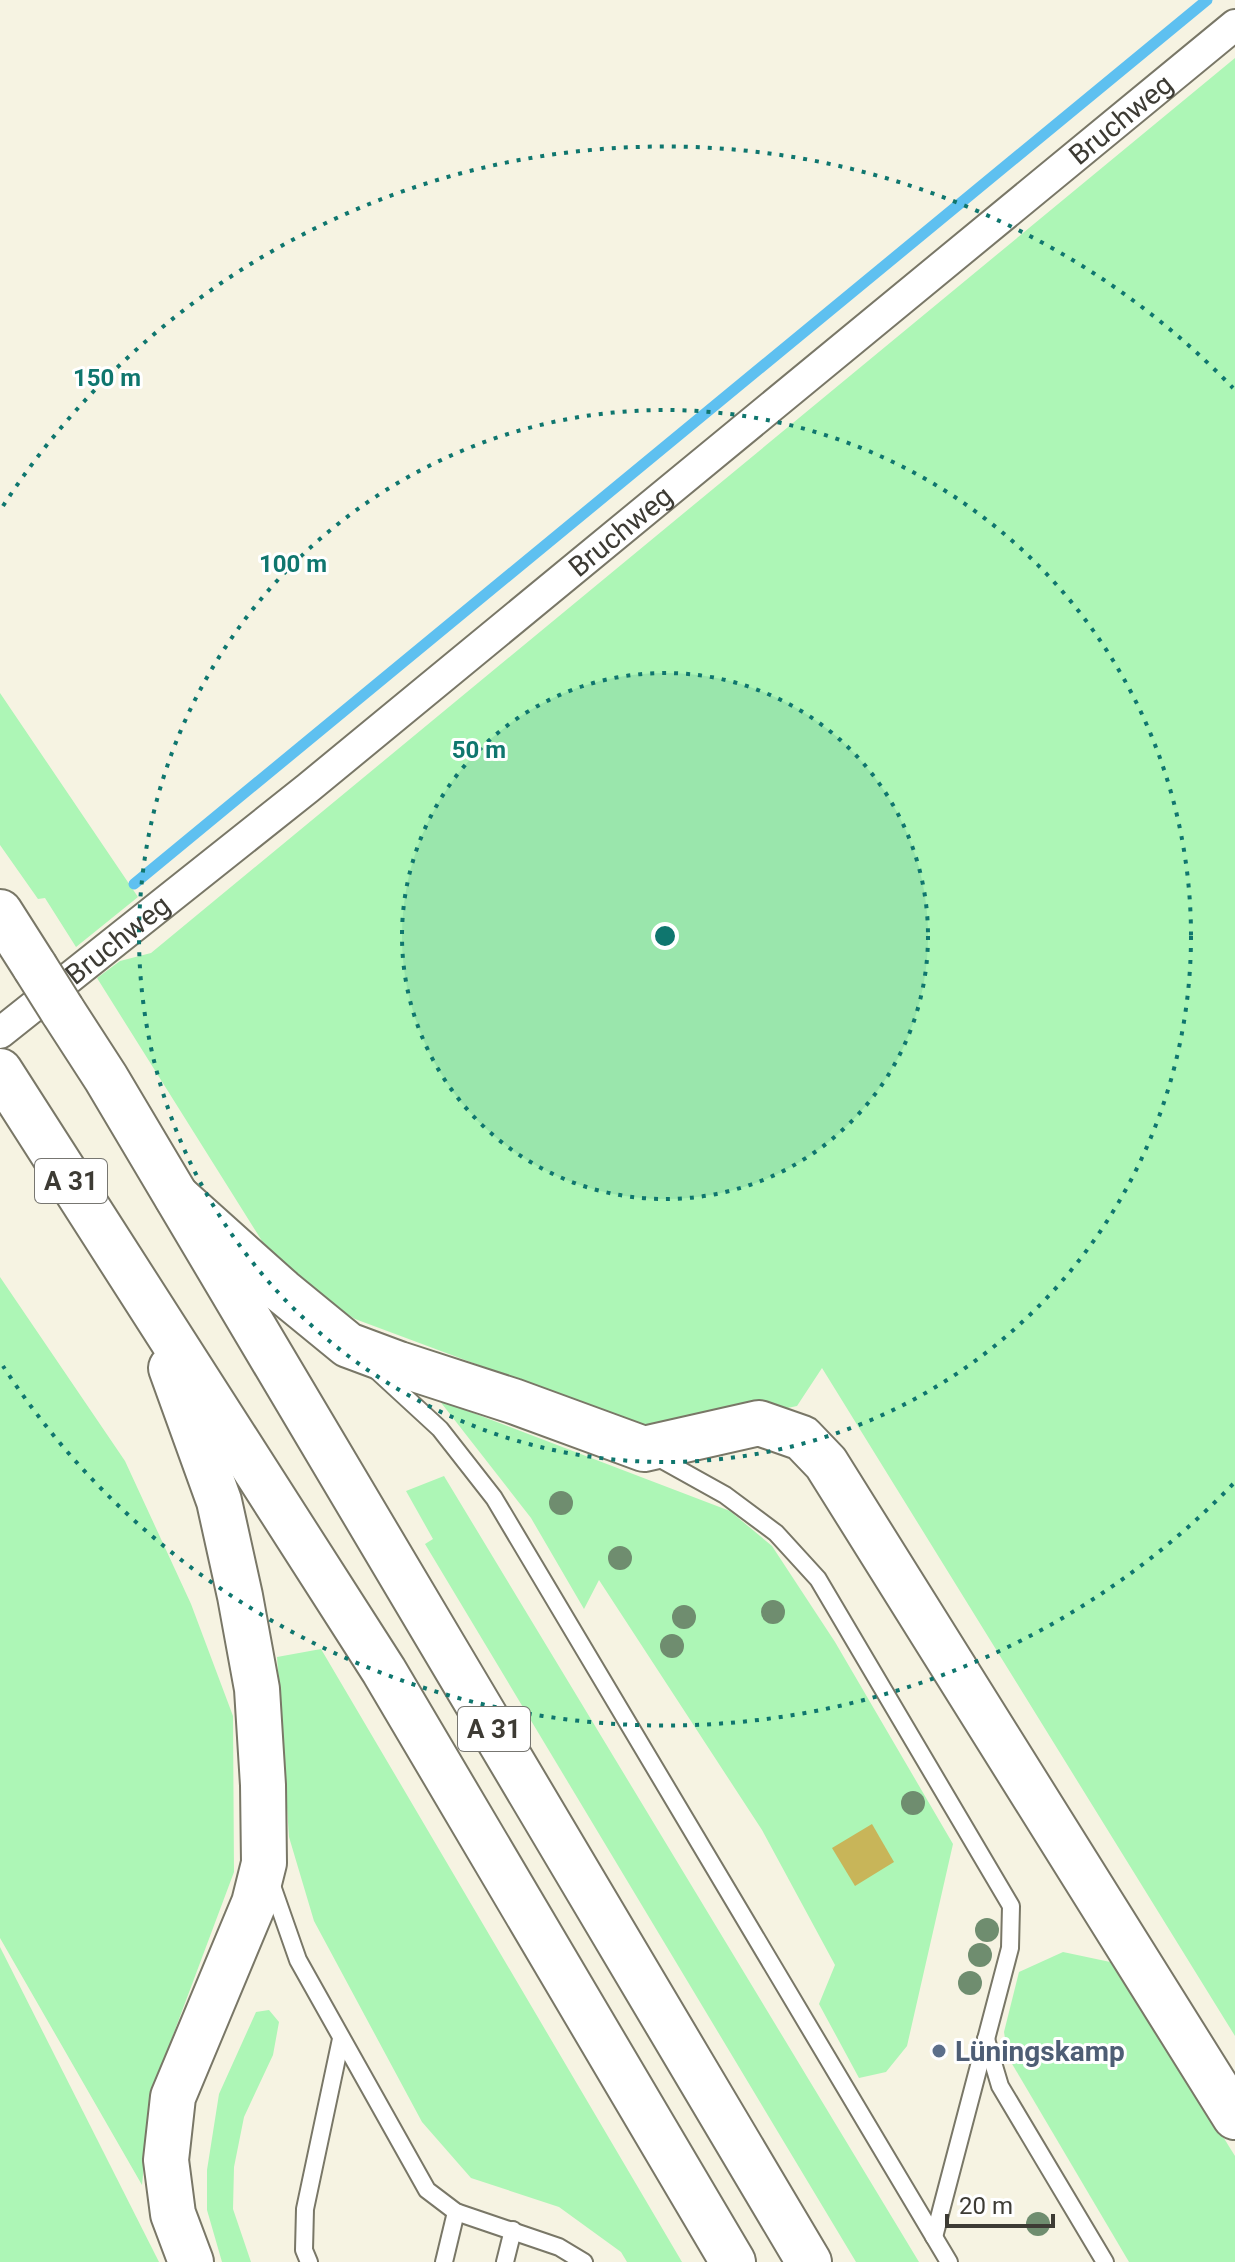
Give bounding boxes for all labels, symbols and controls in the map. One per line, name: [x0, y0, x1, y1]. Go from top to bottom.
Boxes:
street label: Bruchweg: [1063, 67, 1179, 172]
text: 150 m: [73, 364, 141, 392]
street label: Bruchweg: [562, 479, 679, 584]
text: 100 m: [259, 550, 327, 578]
text: 50 m: [452, 736, 506, 764]
street label: Bruchweg: [59, 888, 177, 992]
centre of rings: [651, 922, 679, 950]
road number: A 31: [35, 1159, 107, 1203]
road number: A 31: [458, 1707, 530, 1751]
place label: Lüningskamp: [955, 2035, 1125, 2068]
marker: Lüningskamp: [930, 2042, 948, 2060]
scale bar: [947, 2178, 1053, 2228]
text: 20 m: [959, 2192, 1013, 2220]

